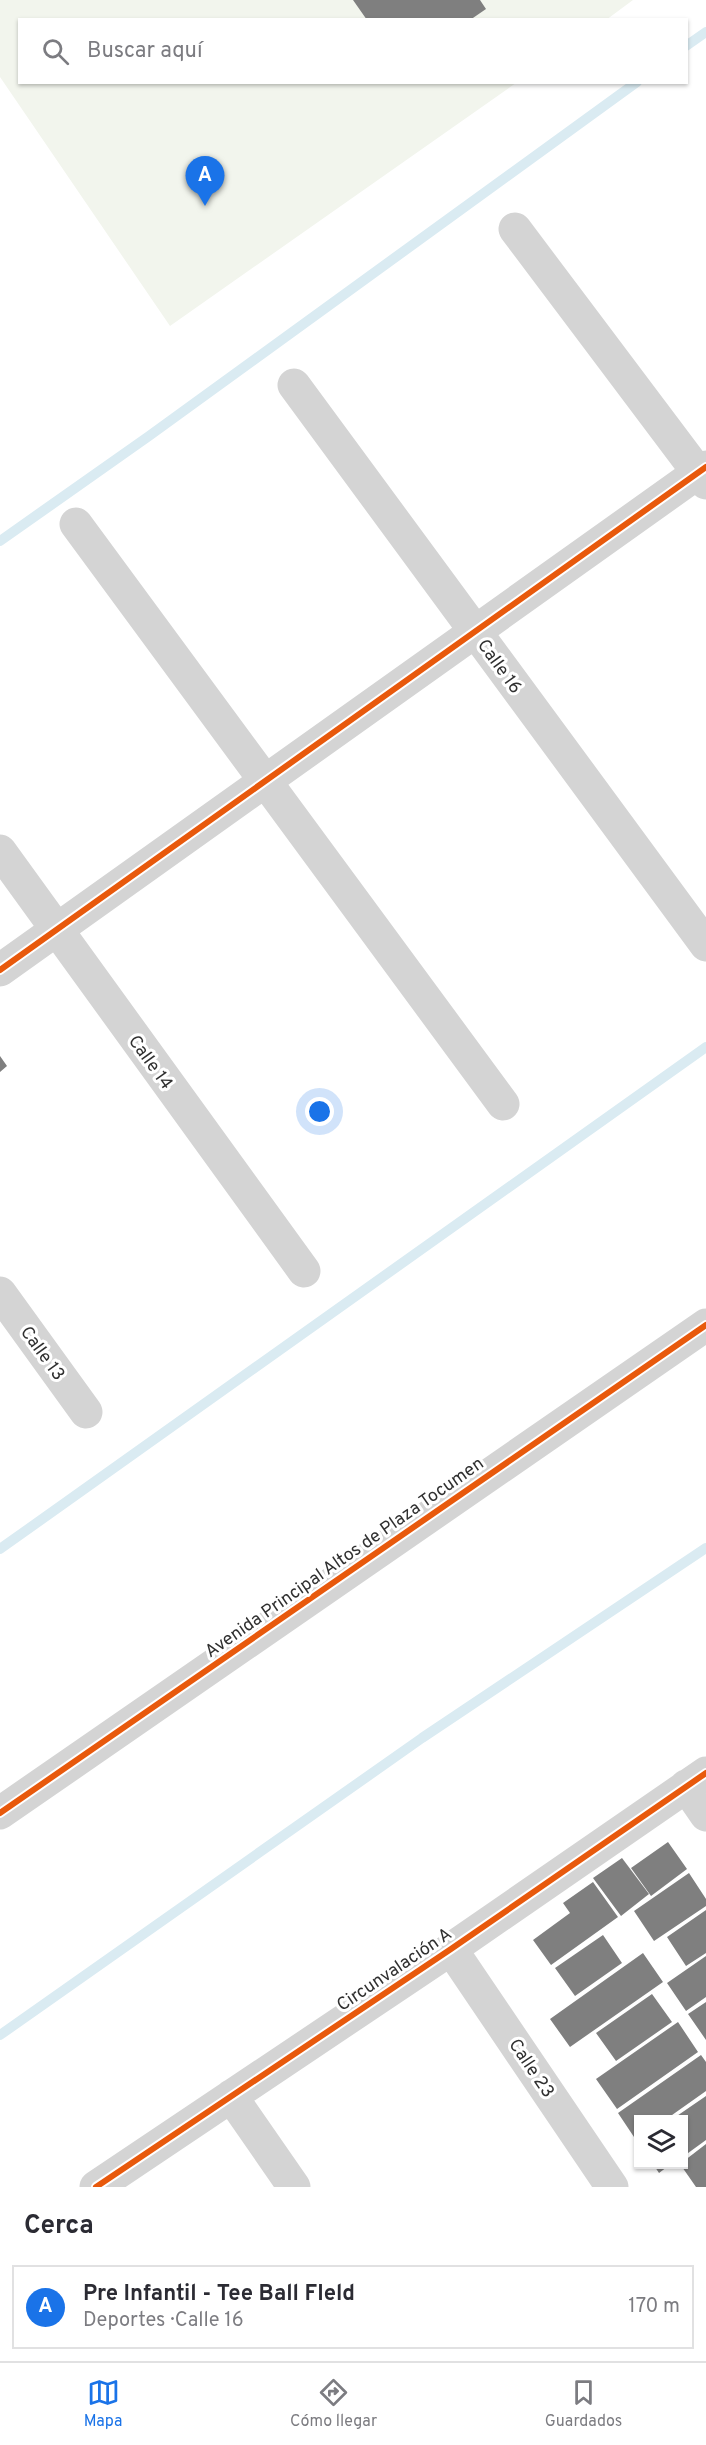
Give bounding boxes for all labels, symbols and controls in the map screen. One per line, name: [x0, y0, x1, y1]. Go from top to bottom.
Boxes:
search box: [18, 18, 688, 84]
icon: search: [39, 35, 72, 68]
text: Buscar aquí: [87, 38, 203, 65]
pin: A: [186, 156, 224, 206]
street label: Calle 16: [471, 635, 526, 699]
street label: Calle 14: [122, 1031, 177, 1095]
your location: [305, 1097, 334, 1126]
street label: Calle 13: [14, 1322, 69, 1386]
street label: Avenida Principal Altos de Plaza Tocumen: [201, 1453, 489, 1664]
street label: Circunvalación A: [333, 1923, 457, 2017]
street label: Calle 23: [503, 2035, 559, 2103]
map controls: [634, 2115, 688, 2169]
button: layers: [634, 2115, 688, 2169]
text: Cerca: [24, 2210, 94, 2243]
text: Pre Infantil - Tee Ball FIeld: [83, 2281, 355, 2308]
text: A: [38, 2294, 53, 2320]
text: 170 m: [628, 2294, 680, 2320]
text: Deportes · Calle 16: [83, 2308, 244, 2334]
tab: Mapa: [84, 2376, 122, 2432]
tab: Cómo llegar: [290, 2376, 377, 2432]
tab: Guardados: [545, 2376, 622, 2432]

